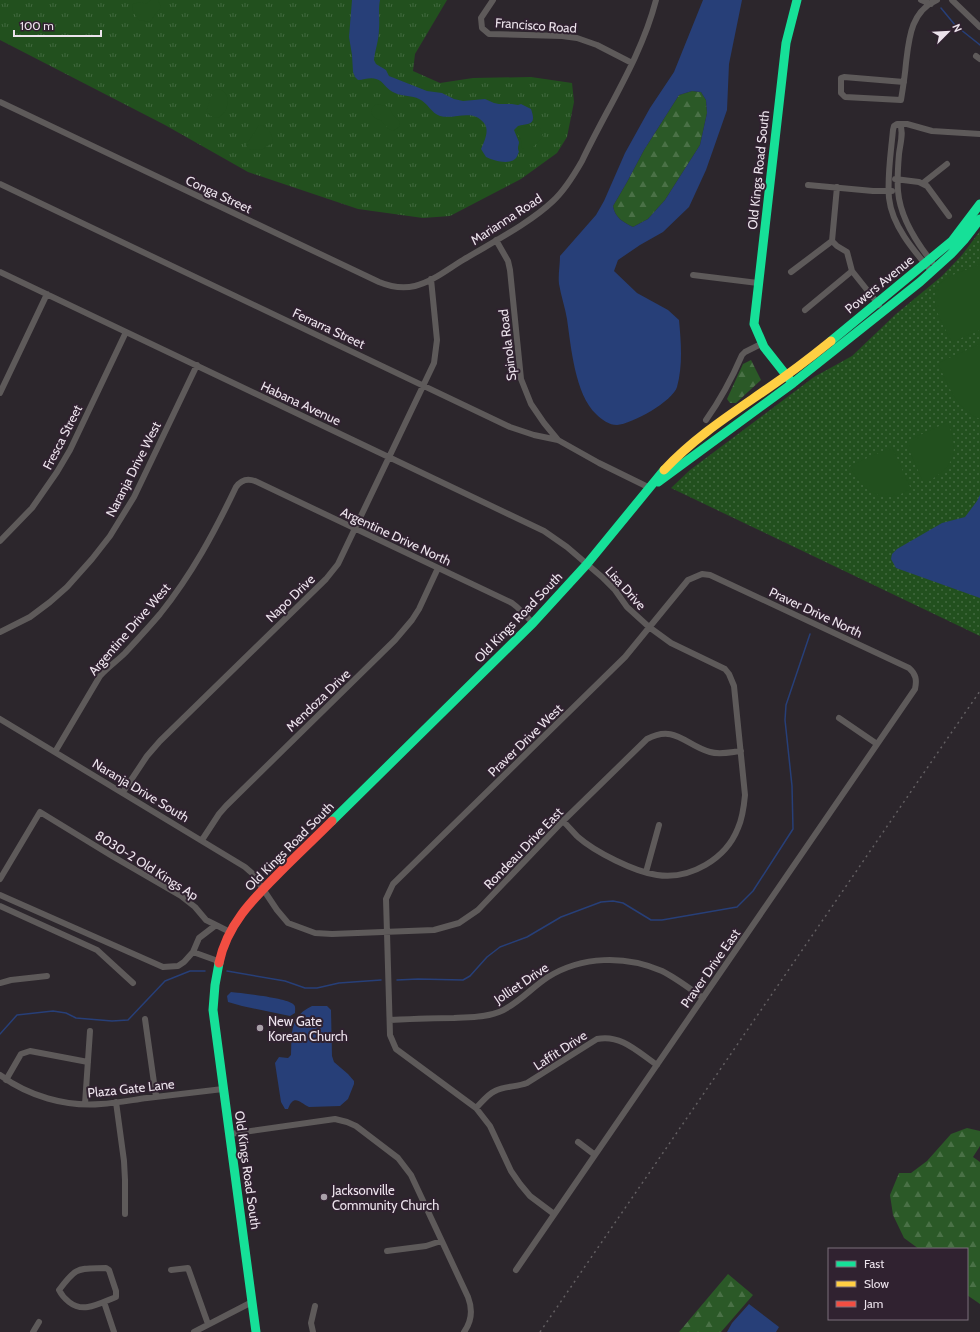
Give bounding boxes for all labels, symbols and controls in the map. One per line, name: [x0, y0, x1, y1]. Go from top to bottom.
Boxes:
scale bar: [14, 12, 101, 38]
north arrow: [928, 12, 968, 52]
street label: Francisco Road: [495, 14, 577, 36]
text: 100 m: [20, 18, 54, 33]
text: N: [949, 22, 965, 34]
street label: Old Kings Road South: [744, 110, 772, 230]
street label: Conga Street: [183, 172, 255, 217]
street label: Marianna Road: [467, 190, 545, 248]
street label: Powers Avenue: [841, 251, 917, 317]
street label: Ferrarra Street: [290, 304, 368, 352]
street label: Spinola Road: [495, 308, 519, 382]
street label: Habana Avenue: [258, 377, 344, 429]
street label: Fresca Street: [39, 401, 85, 472]
street label: Naranja Drive West: [102, 418, 165, 520]
street label: Argentine Drive North: [338, 503, 454, 569]
street label: Lisa Drive: [602, 563, 650, 613]
street label: Old Kings Road South: [471, 568, 565, 666]
street label: Napo Drive: [262, 571, 318, 625]
street label: Argentine Drive West: [85, 579, 174, 678]
street label: Praver Drive North: [767, 583, 865, 641]
street label: Mendoza Drive: [283, 665, 354, 735]
street label: Praver Drive West: [484, 700, 566, 780]
street label: Naranja Drive South: [89, 755, 192, 826]
street label: Old Kings Road South: [241, 798, 337, 894]
street label: Rondeau Drive East: [480, 803, 566, 892]
street label: 8030-2 Old Kings Ap: [92, 827, 202, 903]
street label: Praver Drive East: [677, 925, 743, 1011]
street label: Jolliet Drive: [490, 959, 552, 1008]
place label: New Gate Korean Church: [268, 1013, 348, 1044]
marker: New Gate Korean Church: [255, 1023, 265, 1033]
street label: Laffit Drive: [530, 1027, 590, 1073]
street label: Plaza Gate Lane: [87, 1075, 176, 1101]
street label: Old Kings Road South: [232, 1110, 264, 1230]
place label: Jacksonville Community Church: [331, 1182, 439, 1213]
marker: Jacksonville Community Church: [319, 1192, 329, 1202]
legend: [828, 1248, 968, 1320]
text: Fast: [864, 1256, 884, 1271]
text: Slow: [864, 1276, 889, 1291]
text: Jam: [863, 1296, 883, 1311]

